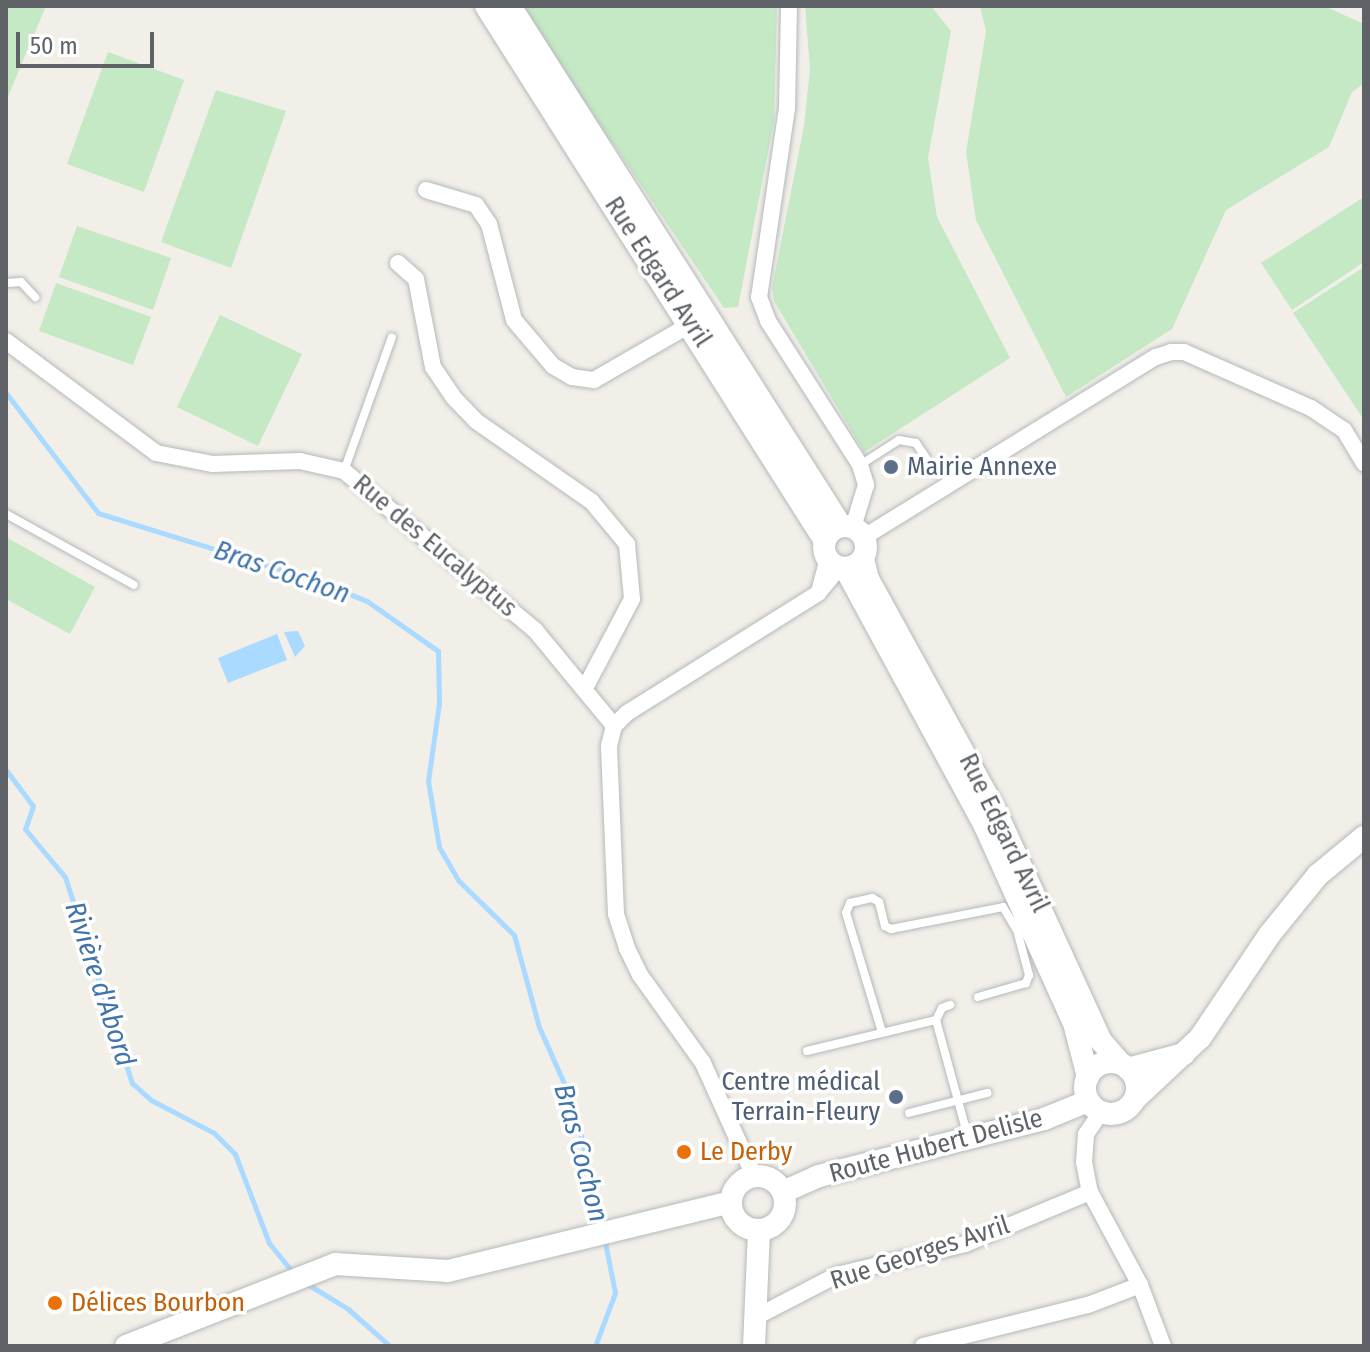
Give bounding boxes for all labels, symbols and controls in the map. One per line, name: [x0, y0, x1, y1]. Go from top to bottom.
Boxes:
scale bar: [20, 16, 158, 66]
text: 50 m: [30, 32, 78, 60]
street label: Rue Edgard Avril: [598, 191, 718, 353]
place label: Mairie Annexe: [907, 451, 1057, 483]
marker: Mairie Annexe: [882, 458, 900, 476]
street label: Rue des Eucalyptus: [347, 468, 523, 624]
water label: Bras Cochon: [210, 533, 354, 611]
street label: Rue Edgard Avril: [952, 748, 1056, 918]
water label: Rivière d'Abord: [58, 897, 142, 1071]
place label: Centre médical Terrain-Fleury: [721, 1066, 880, 1128]
water label: Bras Cochon: [546, 1080, 616, 1226]
marker: Centre médical Terrain-Fleury: [887, 1088, 905, 1106]
street label: Route Hubert Delisle: [826, 1102, 1046, 1190]
place label: Le Derby: [700, 1136, 792, 1168]
marker: Le Derby: [675, 1143, 693, 1161]
street label: Rue Georges Avril: [827, 1209, 1013, 1297]
place label: Délices Bourbon: [71, 1287, 245, 1319]
marker: Délices Bourbon: [46, 1294, 64, 1312]

